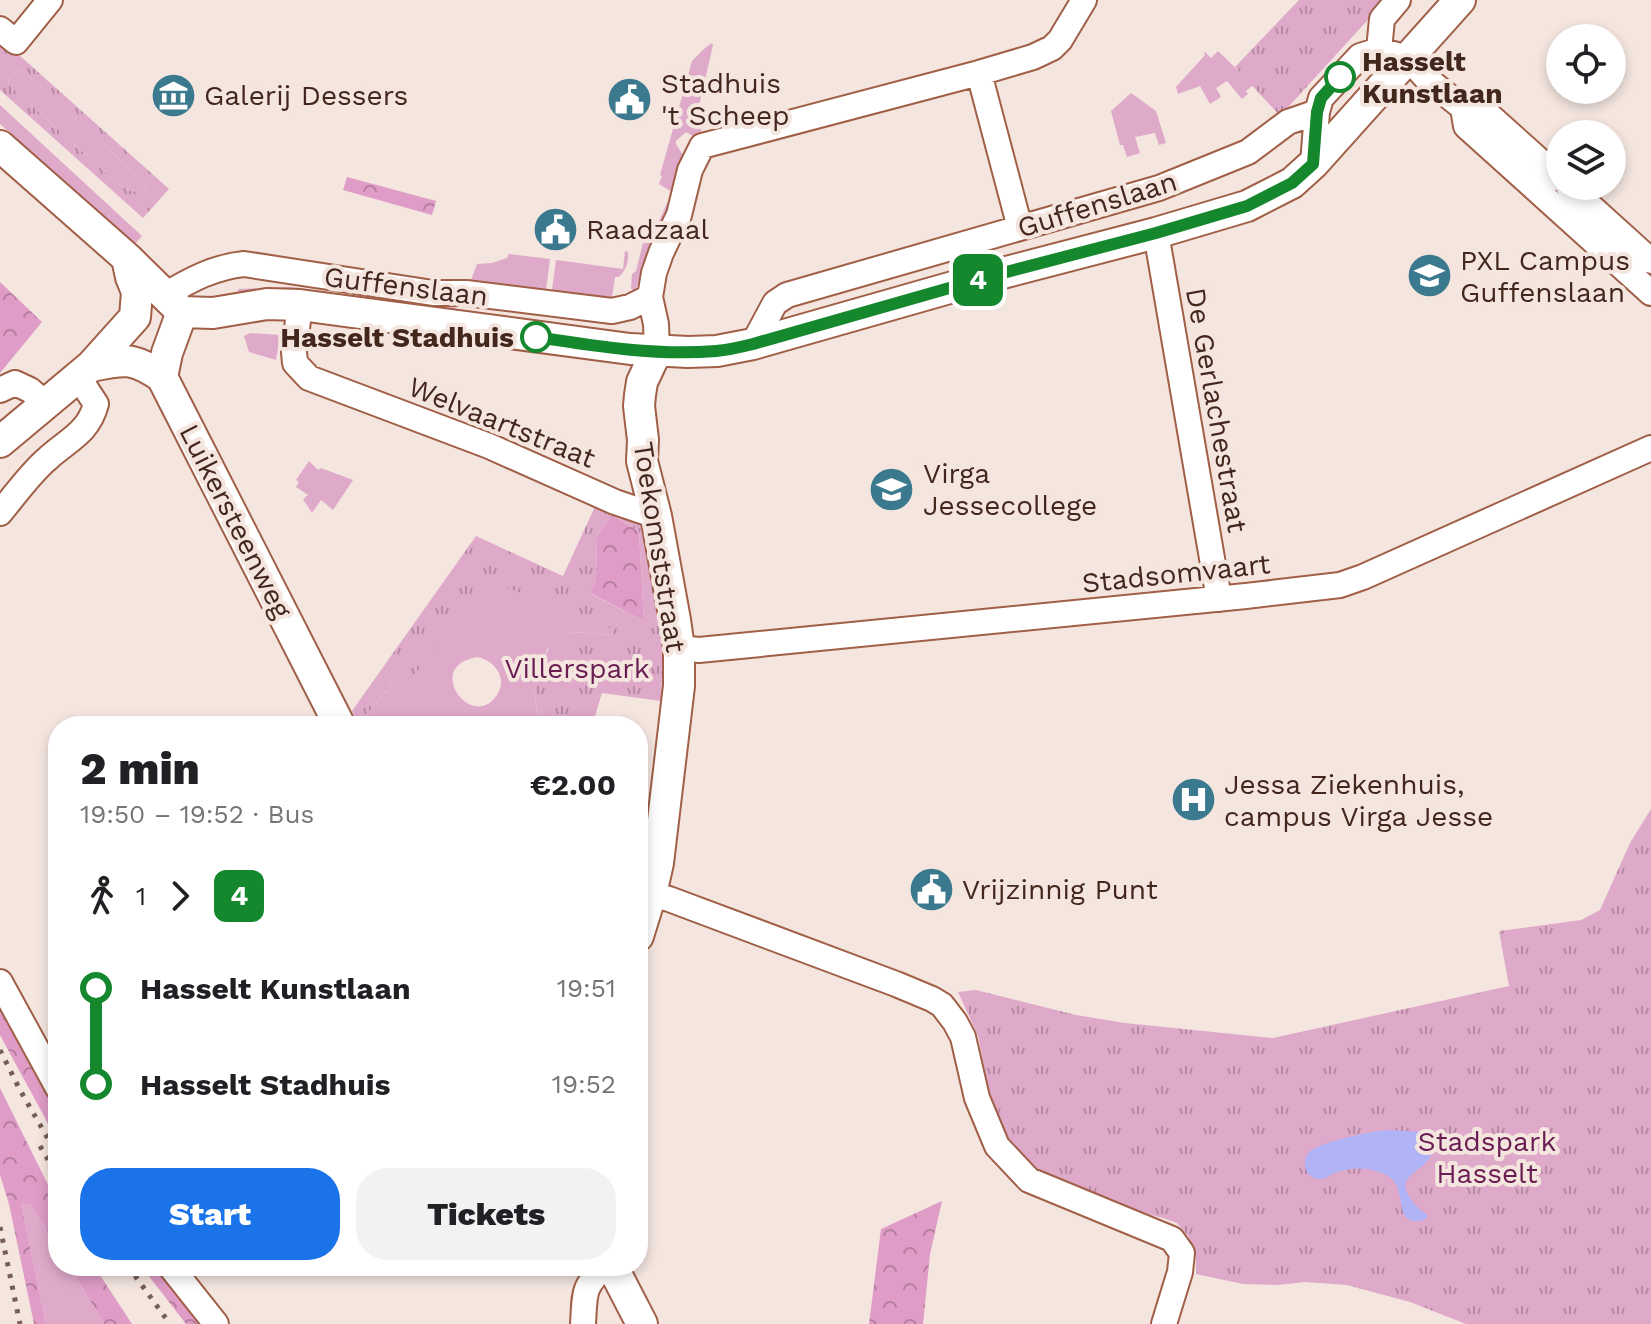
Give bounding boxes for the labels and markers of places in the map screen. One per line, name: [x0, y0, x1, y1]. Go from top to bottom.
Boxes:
place label: Hasselt Kunstlaan: [1362, 45, 1503, 110]
marker: Hasselt Kunstlaan: [1325, 62, 1355, 92]
place label: Stadhuis 't Scheep: [661, 67, 790, 132]
museum icon: Galerij Dessers: [149, 71, 197, 119]
public building icon: Stadhuis 't Scheep: [606, 75, 654, 123]
place label: Galerij Dessers: [204, 79, 408, 112]
public building icon: Raadzaal: [531, 205, 579, 253]
place label: Raadzaal: [586, 213, 710, 246]
place label: PXL Campus Guffenslaan: [1460, 244, 1630, 309]
school or university icon: PXL Campus Guffenslaan: [1405, 252, 1453, 300]
place label: Hasselt Stadhuis: [280, 321, 514, 354]
marker: Hasselt Stadhuis: [521, 322, 551, 352]
place label: Virga Jessecollege: [923, 457, 1097, 522]
school or university icon: Virga Jessecollege: [868, 465, 916, 513]
place label: Jessa Ziekenhuis, campus Virga Jesse: [1224, 768, 1493, 833]
hospital icon: Jessa Ziekenhuis, campus Virga Jesse: [1169, 776, 1217, 824]
public building icon: Vrijzinnig Punt: [907, 865, 955, 913]
place label: Vrijzinnig Punt: [962, 873, 1158, 906]

